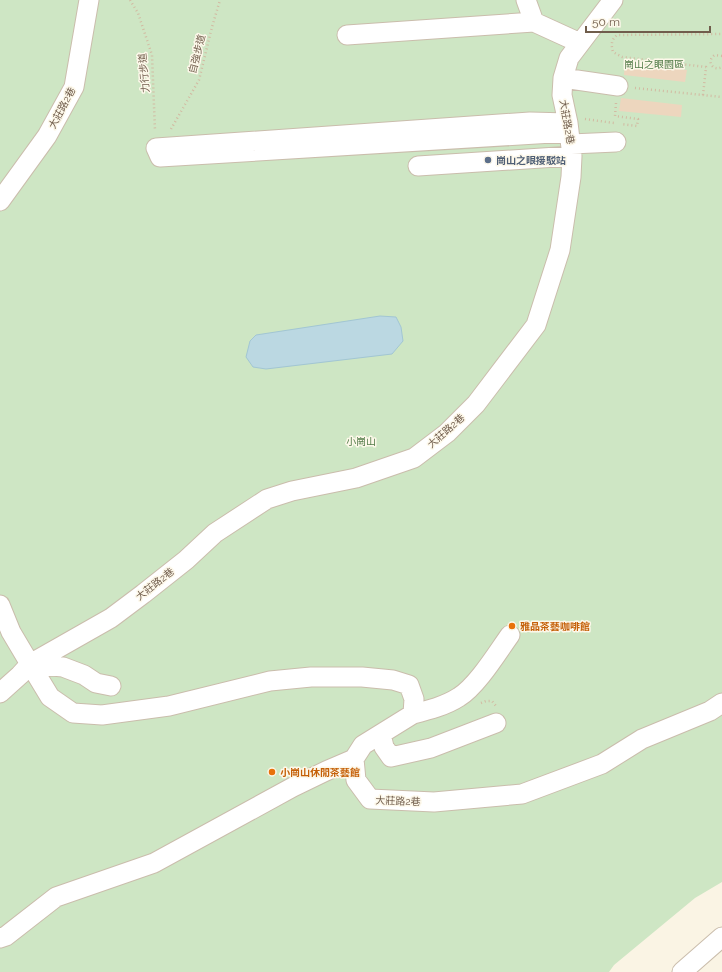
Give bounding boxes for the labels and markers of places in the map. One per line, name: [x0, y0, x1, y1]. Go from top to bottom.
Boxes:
marker: 崗山之眼接駁站: [483, 155, 493, 165]
place label: 崗山之眼接駁站: [496, 155, 566, 166]
marker: 雅品茶藝咖啡館: [507, 621, 517, 631]
place label: 雅品茶藝咖啡館: [520, 621, 590, 632]
marker: 小崗山休閒茶藝館: [267, 767, 277, 777]
place label: 小崗山休閒茶藝館: [280, 767, 360, 778]

